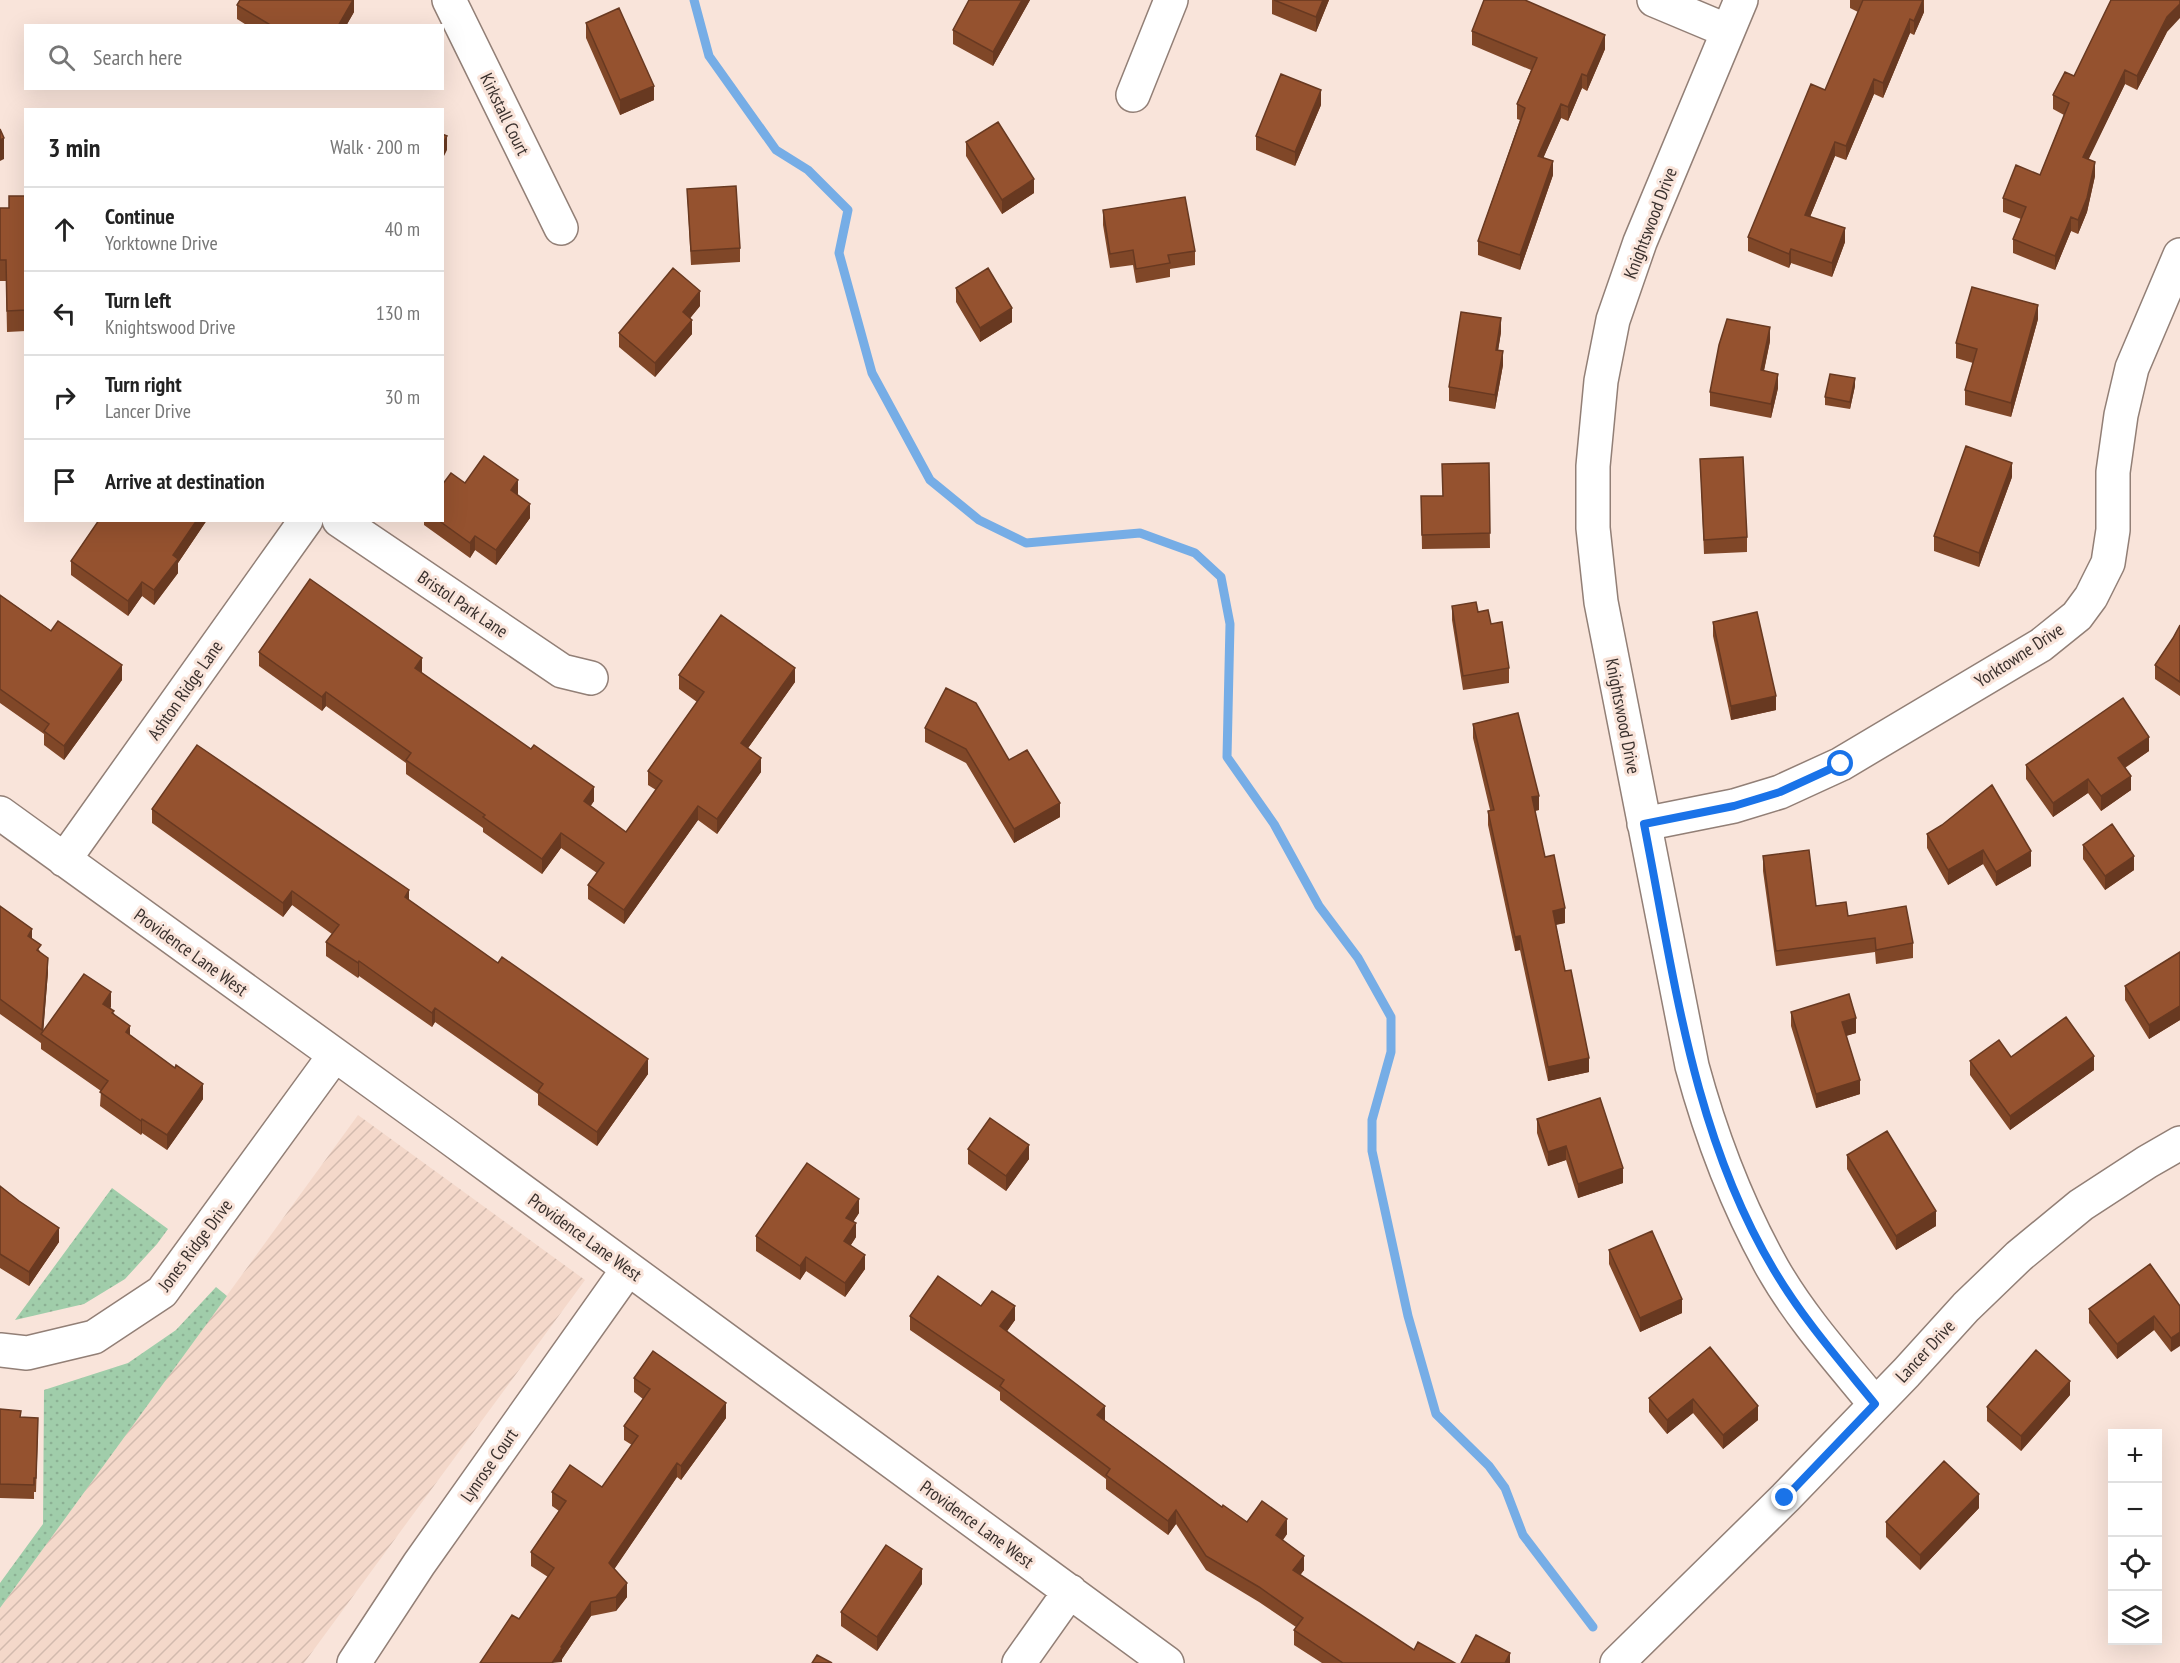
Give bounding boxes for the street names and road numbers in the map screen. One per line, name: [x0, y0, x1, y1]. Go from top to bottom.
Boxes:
street label: Kirkstall Court: [475, 69, 535, 159]
street label: Knightswood Drive: [1618, 164, 1682, 282]
street label: Bristol Park Lane: [414, 565, 512, 643]
street label: Yorktowne Drive: [1970, 618, 2068, 692]
street label: Ashton Ridge Lane: [142, 636, 228, 744]
street label: Knightswood Drive: [1601, 656, 1645, 776]
street label: Providence Lane West: [130, 903, 252, 1001]
street label: Providence Lane West: [524, 1188, 646, 1286]
street label: Jones Ridge Drive: [152, 1194, 237, 1296]
street label: Lancer Drive: [1890, 1315, 1960, 1387]
street label: Lynrose Court: [455, 1424, 523, 1506]
street label: Providence Lane West: [916, 1475, 1038, 1573]

